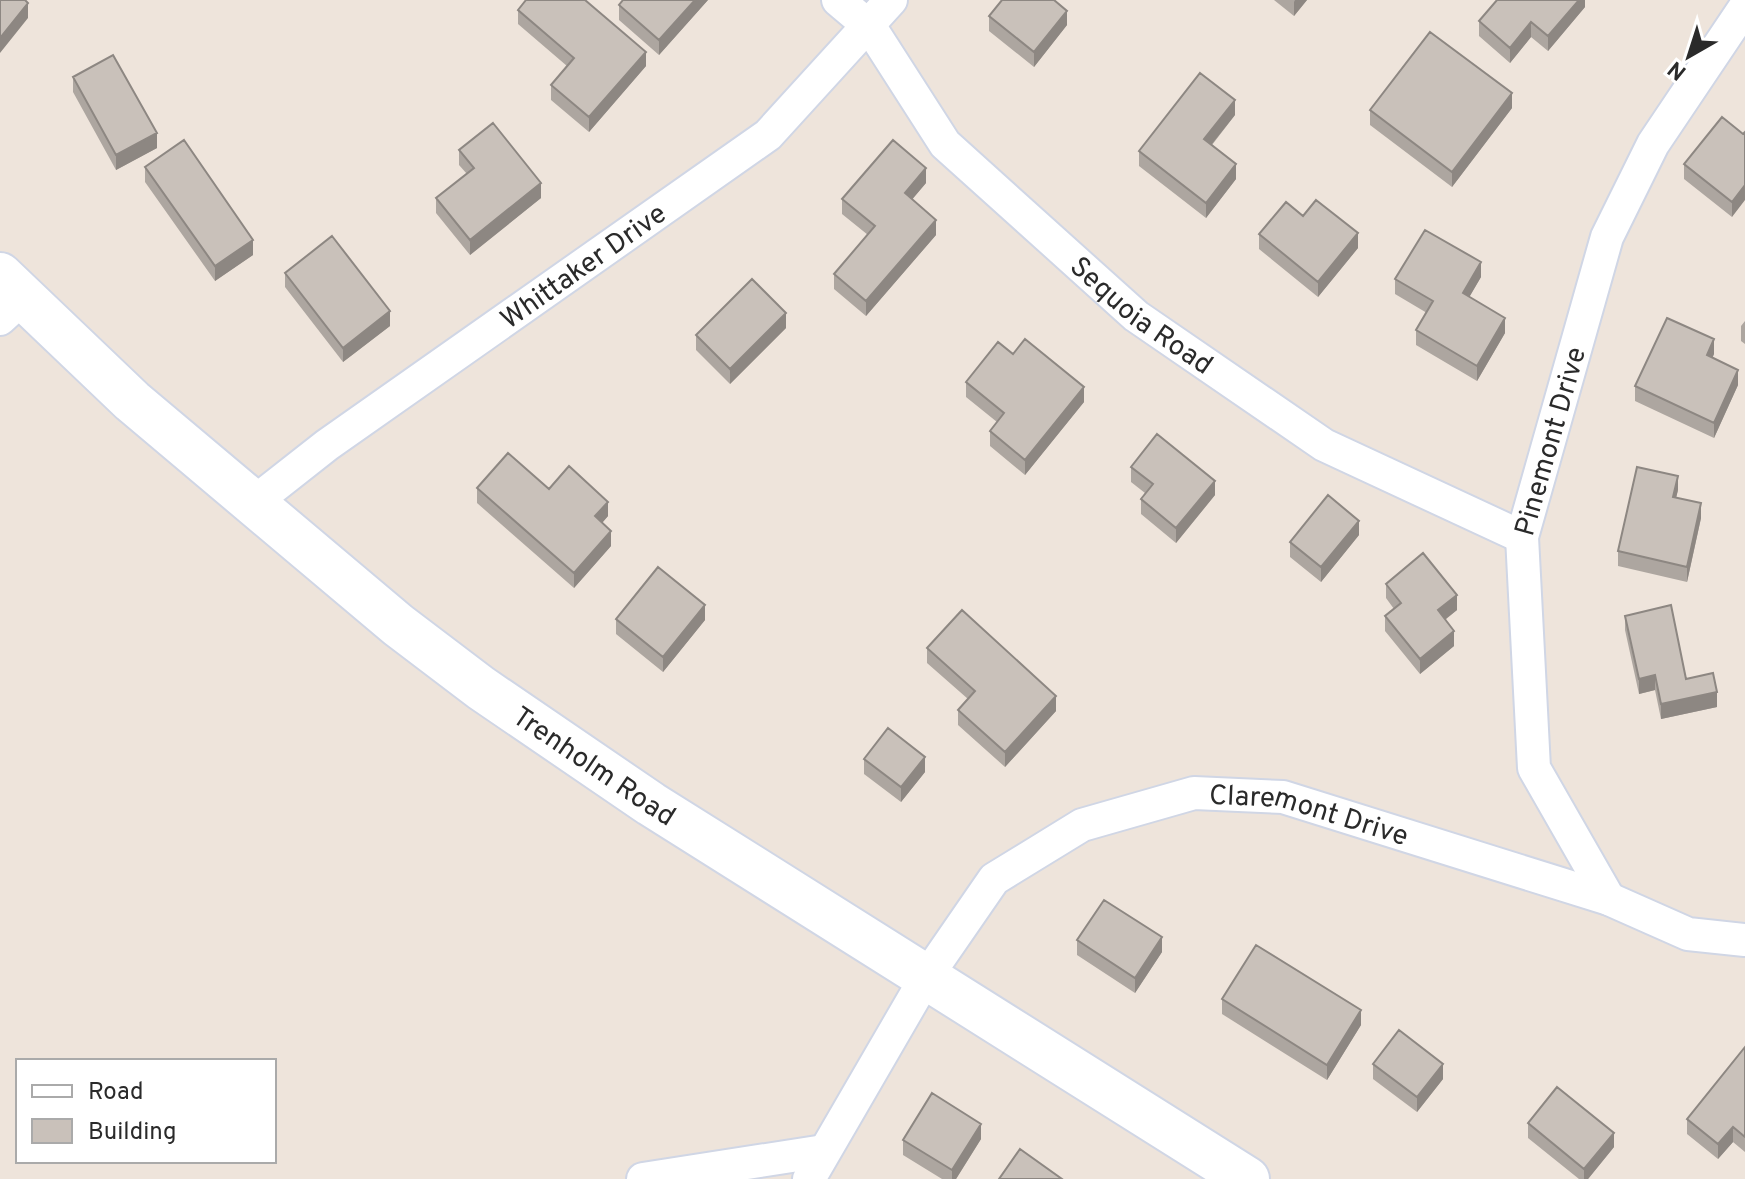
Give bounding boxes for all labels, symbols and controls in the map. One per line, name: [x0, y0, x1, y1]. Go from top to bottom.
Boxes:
north arrow: [1649, 16, 1729, 96]
text: N: [1663, 54, 1693, 85]
street label: Whittaker Drive: [494, 197, 675, 338]
street label: Sequoia Road: [1061, 250, 1219, 384]
street label: Pinemont Drive: [1508, 343, 1596, 541]
street label: Trenholm Road: [505, 700, 681, 836]
street label: Claremont Drive: [1208, 779, 1412, 856]
legend: [16, 1059, 276, 1163]
text: Road: [88, 1078, 144, 1108]
text: Building: [88, 1118, 177, 1148]

